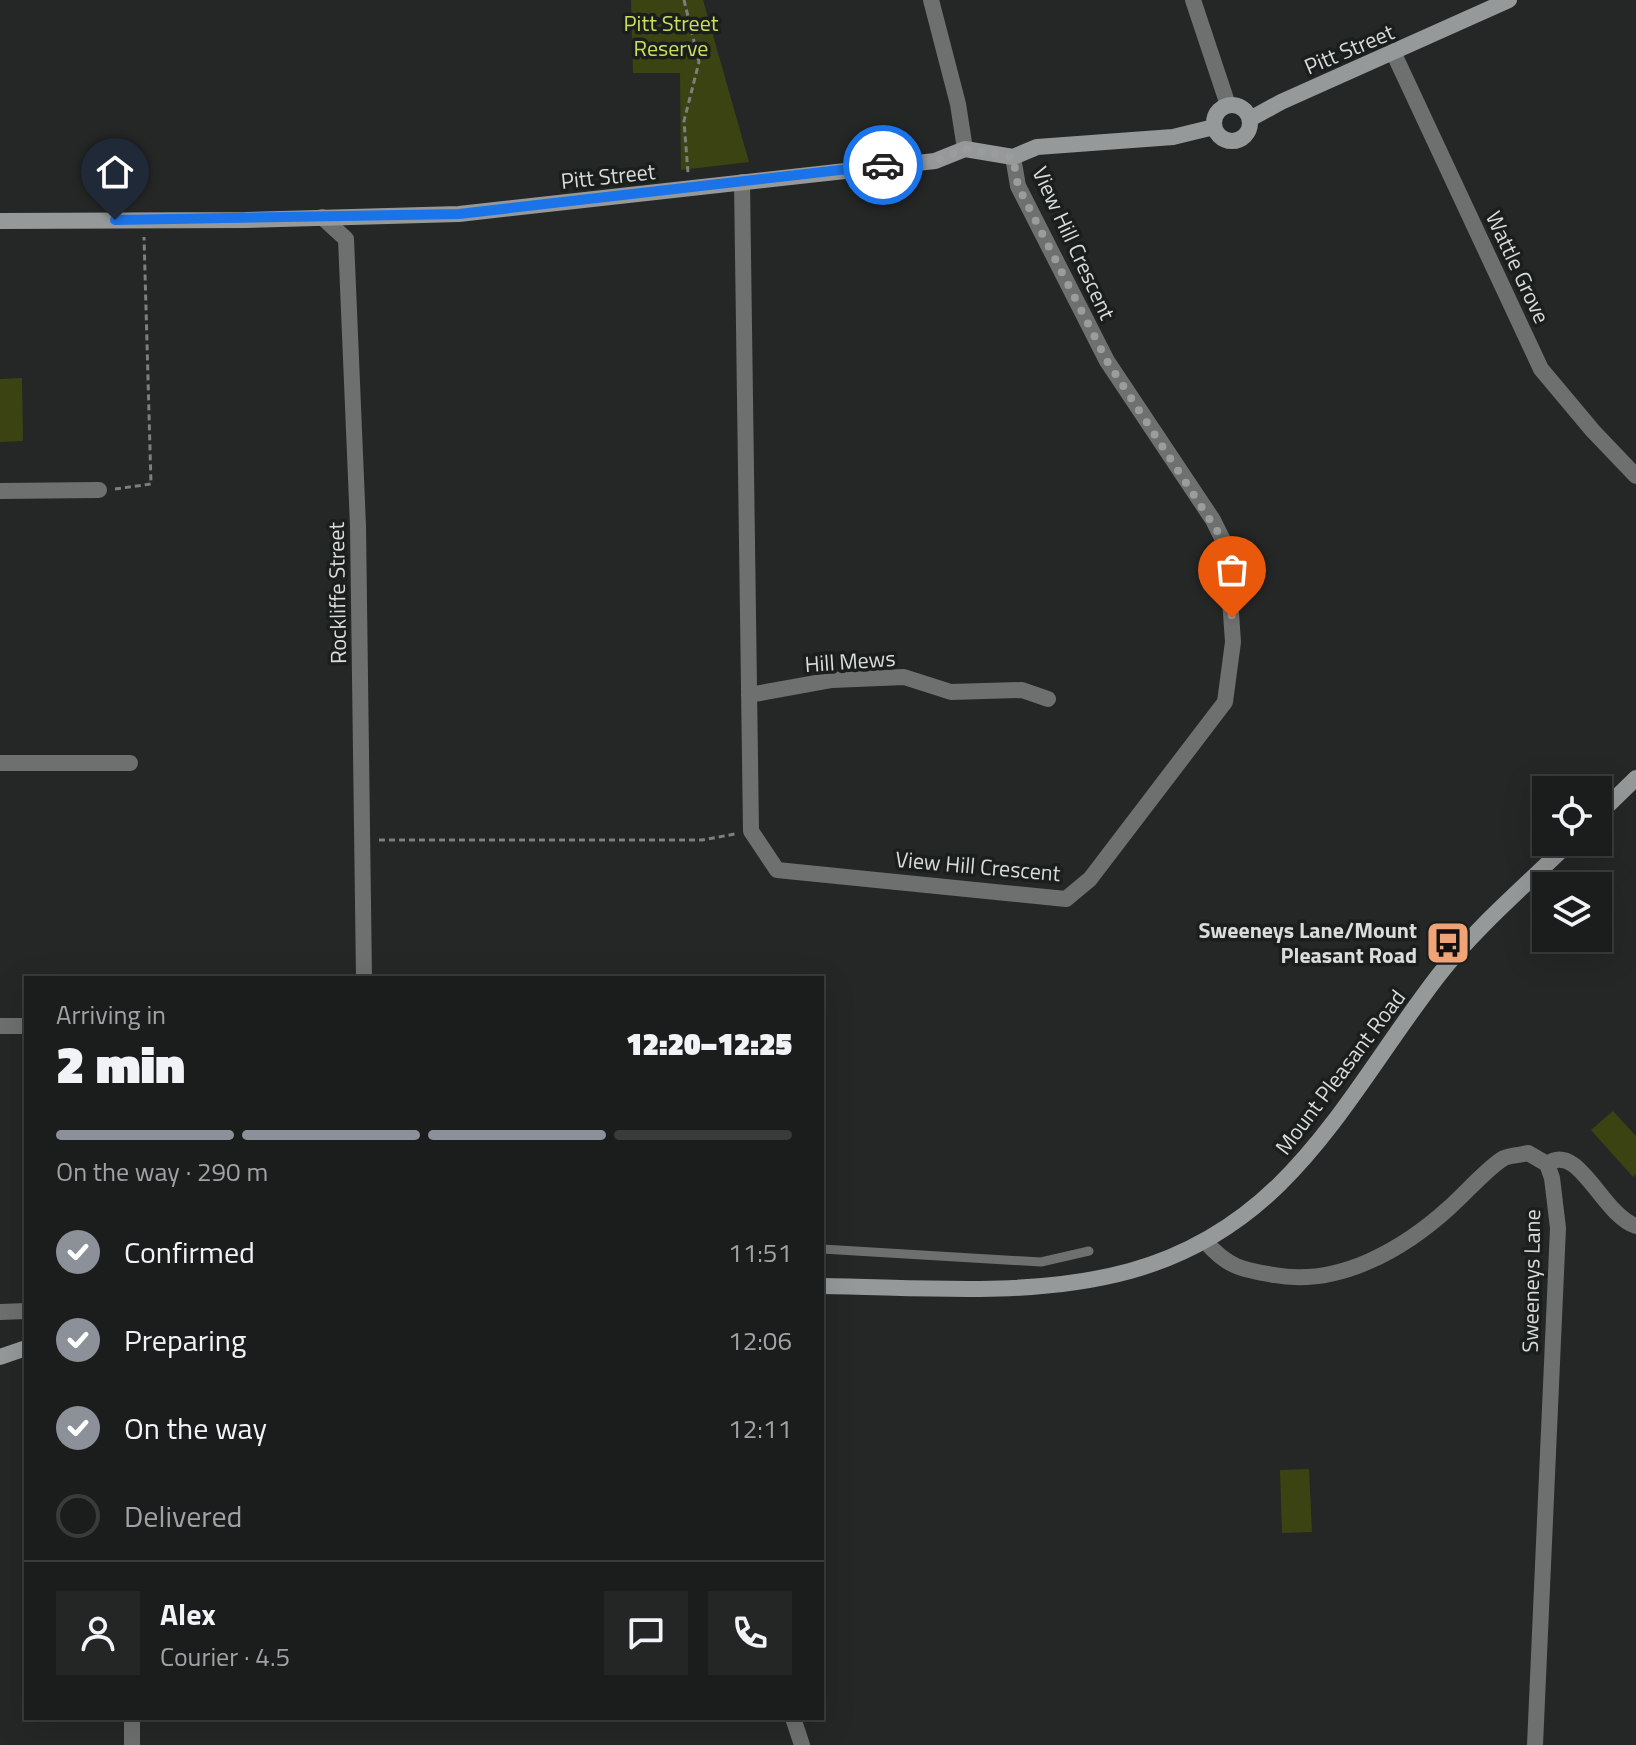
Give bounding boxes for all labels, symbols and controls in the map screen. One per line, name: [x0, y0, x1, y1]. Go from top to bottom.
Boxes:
park label: Pitt Street Reserve: [624, 6, 719, 65]
street label: Pitt Street: [1299, 15, 1400, 83]
courier: [843, 125, 923, 205]
pin: [81, 138, 149, 220]
icon: car: [861, 143, 905, 187]
icon: home: [93, 150, 137, 194]
street label: Pitt Street: [559, 154, 657, 198]
street label: View Hill Crescent: [1024, 161, 1125, 325]
street label: Wattle Grove: [1477, 205, 1559, 329]
street label: Rockliffe Street: [319, 521, 355, 664]
pin: [1198, 536, 1266, 618]
icon: bag: [1210, 548, 1254, 592]
street label: Hill Mews: [803, 641, 897, 681]
map controls: [1532, 776, 1612, 952]
button: locate: [1532, 776, 1612, 856]
street label: View Hill Crescent: [894, 842, 1062, 890]
button: layers: [1532, 872, 1612, 952]
place label: Sweeneys Lane/Mount Pleasant Road: [1198, 913, 1417, 972]
bus stop icon: Sweeneys Lane/Mount Pleasant Road: [1424, 919, 1472, 967]
street label: Mount Pleasant Road: [1266, 982, 1414, 1162]
text: Arriving in: [56, 995, 166, 1034]
text: 12:20–12:25: [626, 1021, 792, 1067]
text: 2 min: [56, 1024, 185, 1103]
text: On the way · 290 m: [56, 1152, 268, 1191]
street label: Sweeneys Lane: [1513, 1209, 1549, 1353]
text: Confirmed: [124, 1229, 255, 1275]
icon: check: [56, 1230, 100, 1274]
text: 11:51: [728, 1233, 792, 1272]
text: Preparing: [124, 1317, 246, 1363]
icon: check: [56, 1318, 100, 1362]
text: 12:06: [728, 1321, 792, 1360]
text: On the way: [124, 1405, 267, 1451]
icon: check: [56, 1406, 100, 1450]
text: 12:11: [728, 1409, 792, 1448]
text: Delivered: [124, 1493, 242, 1539]
button: person: [56, 1591, 140, 1675]
text: Alex: [160, 1591, 216, 1637]
button: chat: [604, 1591, 688, 1675]
button: phone: [708, 1591, 792, 1675]
text: Courier · 4.5: [160, 1637, 290, 1676]

